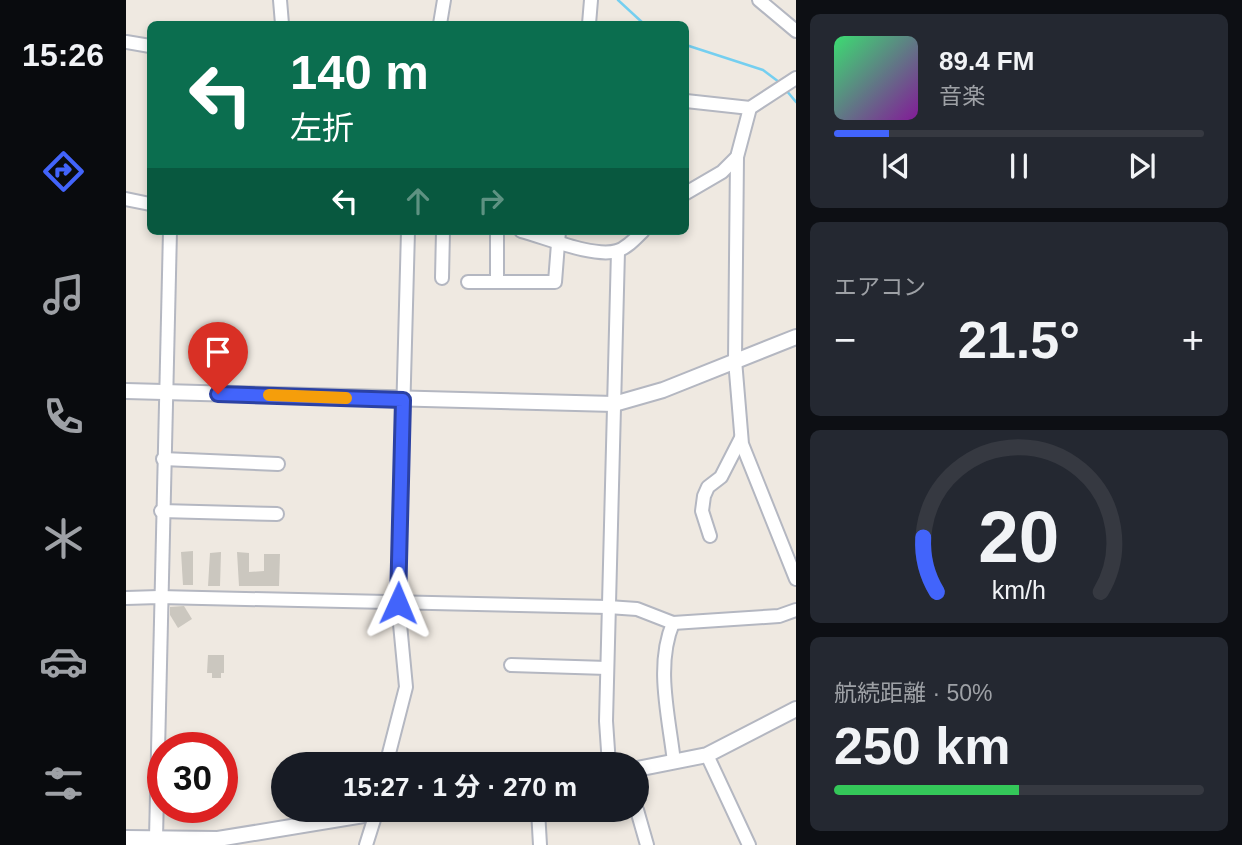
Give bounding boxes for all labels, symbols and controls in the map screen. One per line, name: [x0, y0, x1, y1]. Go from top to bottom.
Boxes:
text: 15:26: [22, 37, 104, 73]
text: 140 m: [290, 45, 429, 99]
text: 89.4 FM: [939, 46, 1034, 76]
icon: left: [175, 49, 266, 140]
text: 音楽: [939, 83, 985, 109]
text: 左折: [290, 110, 354, 146]
icon: directions: [39, 147, 88, 196]
icon: previous: [877, 147, 915, 185]
icon: pause: [1000, 147, 1038, 185]
icon: next: [1123, 147, 1161, 185]
icon: left: [326, 182, 364, 220]
icon: ahead: [399, 182, 437, 220]
icon: right: [472, 182, 510, 220]
icon: music: [39, 270, 88, 319]
text: エアコン: [834, 274, 926, 300]
text: 21.5°: [958, 311, 1080, 369]
text: −: [834, 319, 856, 361]
text: +: [1182, 319, 1204, 361]
pin: [188, 322, 248, 394]
icon: arrive: [199, 333, 237, 371]
icon: phone: [39, 392, 88, 441]
text: 20: [979, 497, 1059, 578]
icon: climate: [39, 514, 88, 563]
position arrow: [361, 566, 435, 640]
text: km/h: [992, 576, 1046, 604]
icon: car: [39, 637, 88, 686]
text: 航続距離 · 50%: [834, 680, 992, 706]
text: 250 km: [834, 717, 1010, 775]
speed limit sign: 30: [147, 732, 238, 823]
icon: filters: [39, 759, 88, 808]
text: 15:27 · 1 分 · 270 m: [343, 772, 577, 802]

